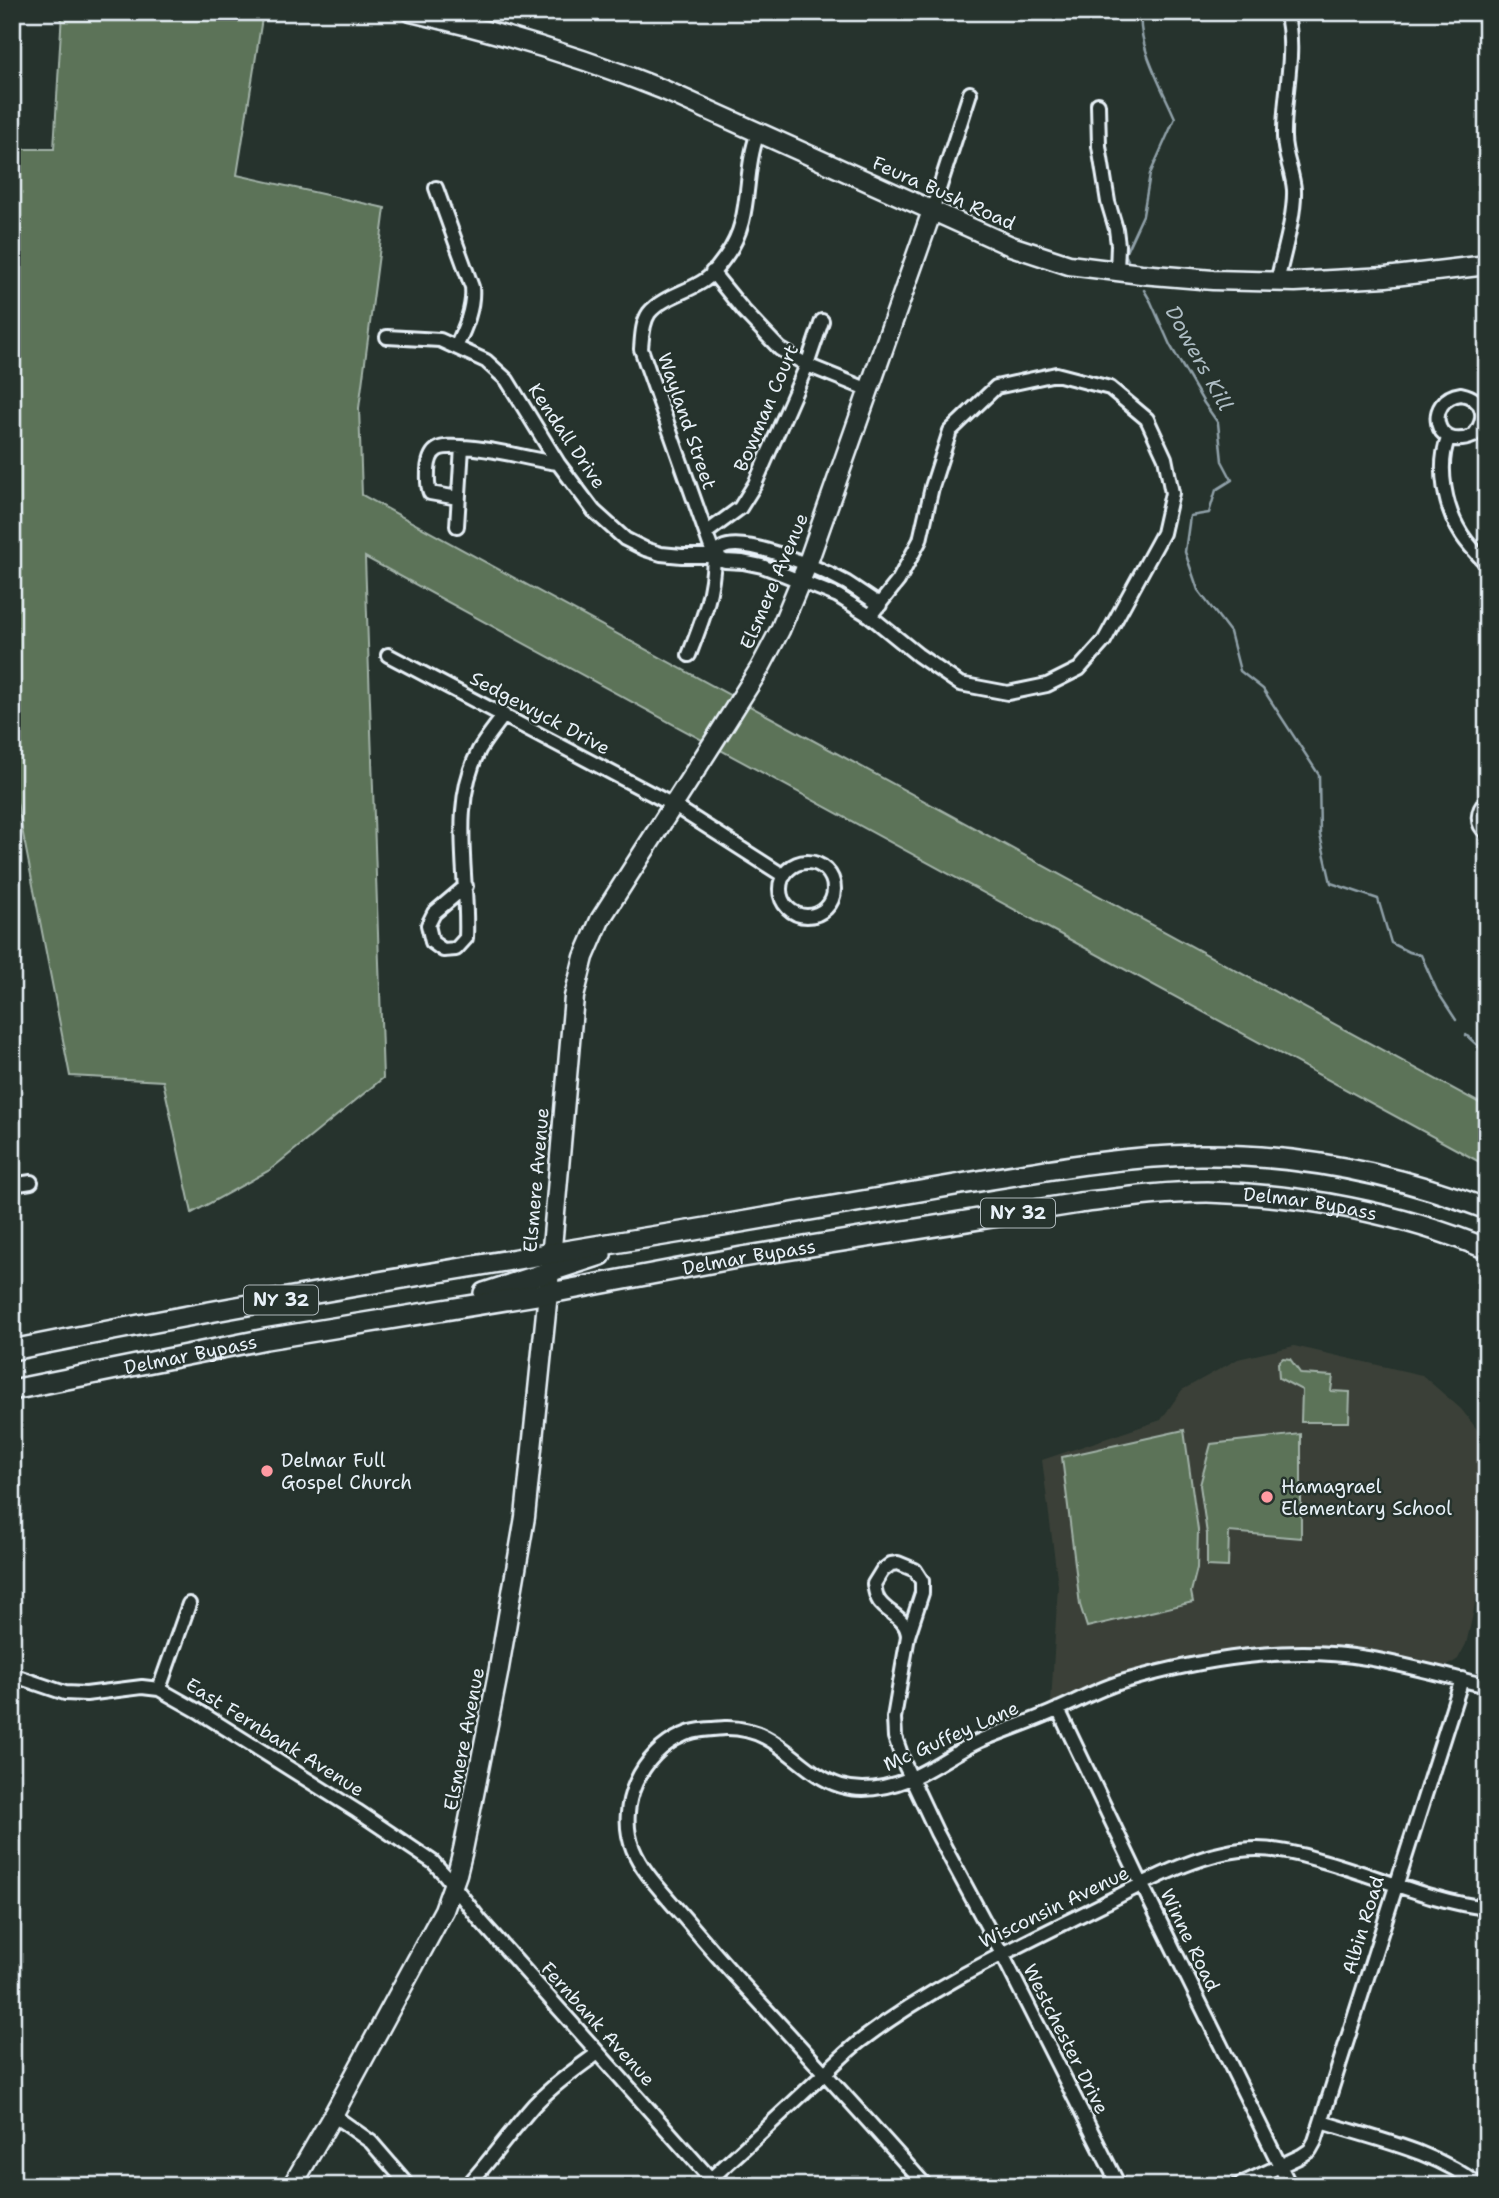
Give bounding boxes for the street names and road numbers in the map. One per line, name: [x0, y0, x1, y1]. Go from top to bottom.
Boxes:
street label: Feura Bush Road: [868, 150, 1020, 236]
street label: Bowman Court: [728, 341, 804, 475]
street label: Wayland Street: [652, 349, 722, 493]
street label: Kendall Drive: [523, 378, 611, 494]
street label: Elsmere Avenue: [734, 509, 814, 653]
street label: Sedgewyck Drive: [466, 666, 614, 760]
street label: Elsmere Avenue: [517, 1107, 555, 1253]
street label: Delmar Bypass: [1242, 1181, 1380, 1226]
road number: NY 32: [981, 1198, 1055, 1228]
street label: Delmar Bypass: [680, 1233, 817, 1280]
road number: NY 32: [244, 1286, 318, 1315]
street label: Delmar Bypass: [122, 1329, 259, 1380]
street label: Elsmere Avenue: [438, 1665, 490, 1813]
street label: East Fernbank Avenue: [181, 1672, 369, 1802]
street label: Mc Guffey Lane: [880, 1695, 1022, 1777]
street label: Wisconsin Avenue: [975, 1860, 1133, 1954]
street label: Albin Road: [1336, 1873, 1390, 1977]
street label: Winne Road: [1154, 1884, 1226, 1996]
street label: Fernbank Avenue: [536, 1957, 660, 2091]
street label: Westchester Drive: [1017, 1960, 1115, 2118]

